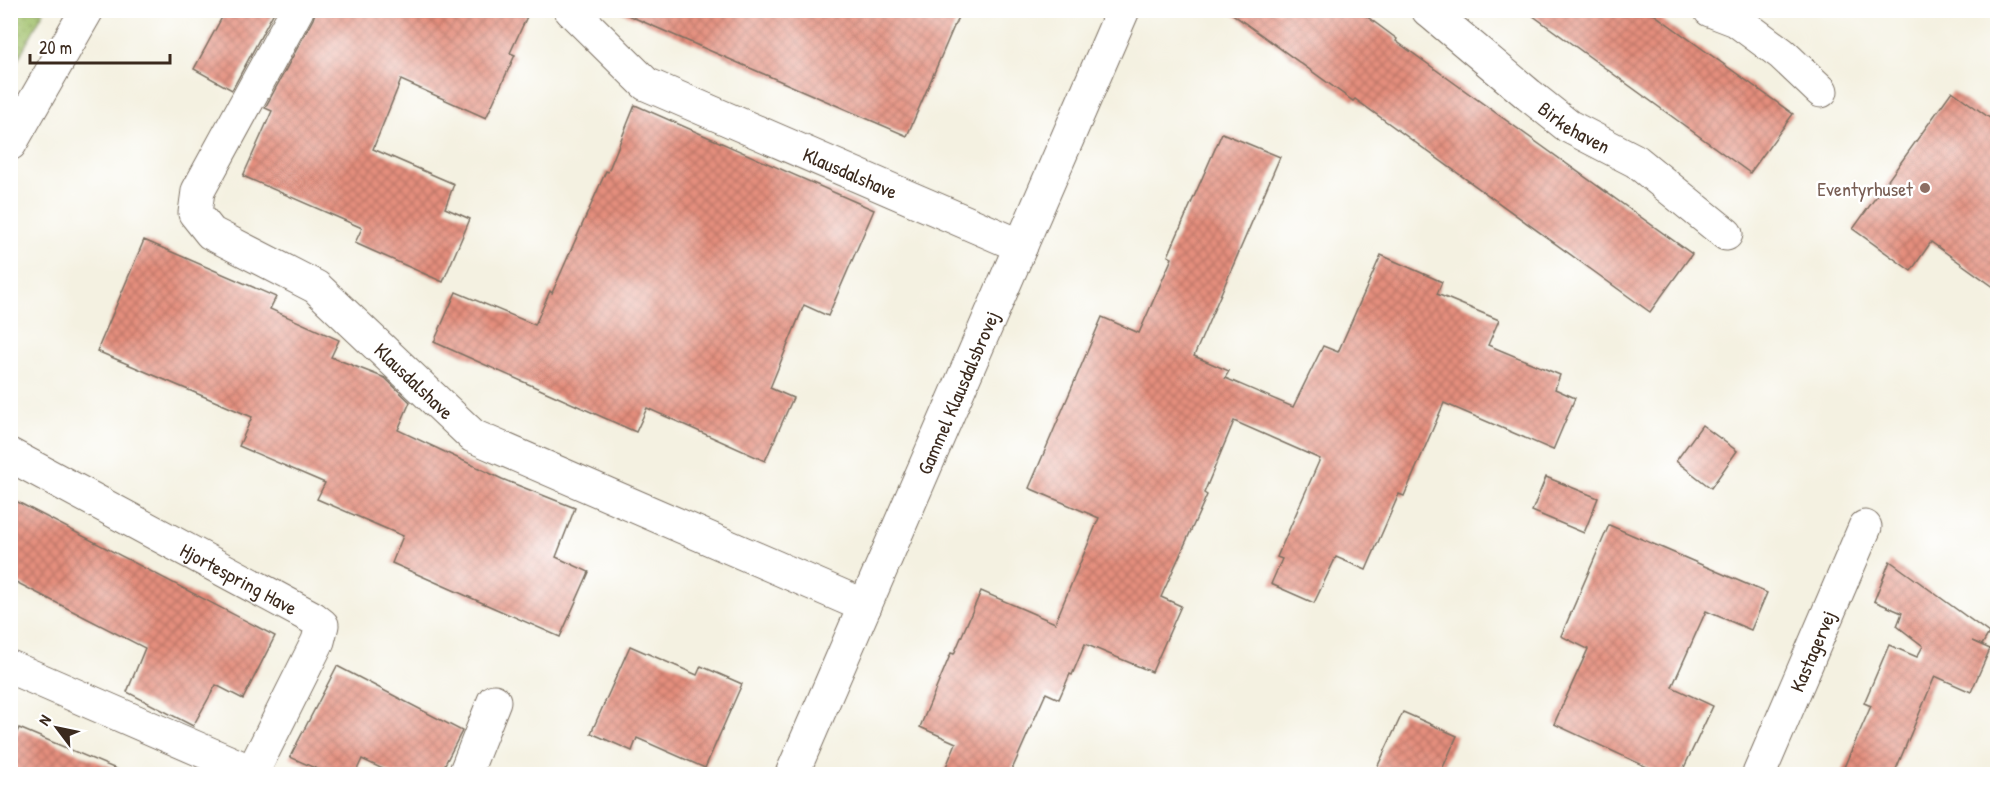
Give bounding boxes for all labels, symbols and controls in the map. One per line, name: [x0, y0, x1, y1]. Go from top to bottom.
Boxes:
scale bar: [30, 27, 170, 65]
text: 20 m: [39, 35, 72, 60]
street label: Birkehaven: [1533, 94, 1615, 159]
street label: Klausdalshave: [799, 140, 902, 205]
place label: Eventyrhuset: [1817, 175, 1914, 202]
marker: Eventyrhuset: [1918, 181, 1932, 195]
street label: Gammel Klausdalsbrovej: [910, 306, 1005, 478]
street label: Klausdalshave: [369, 336, 460, 425]
street label: Hjortespring Have: [176, 536, 302, 621]
street label: Kastagervej: [1782, 606, 1841, 696]
north arrow: [27, 698, 87, 758]
text: N: [33, 710, 56, 729]

